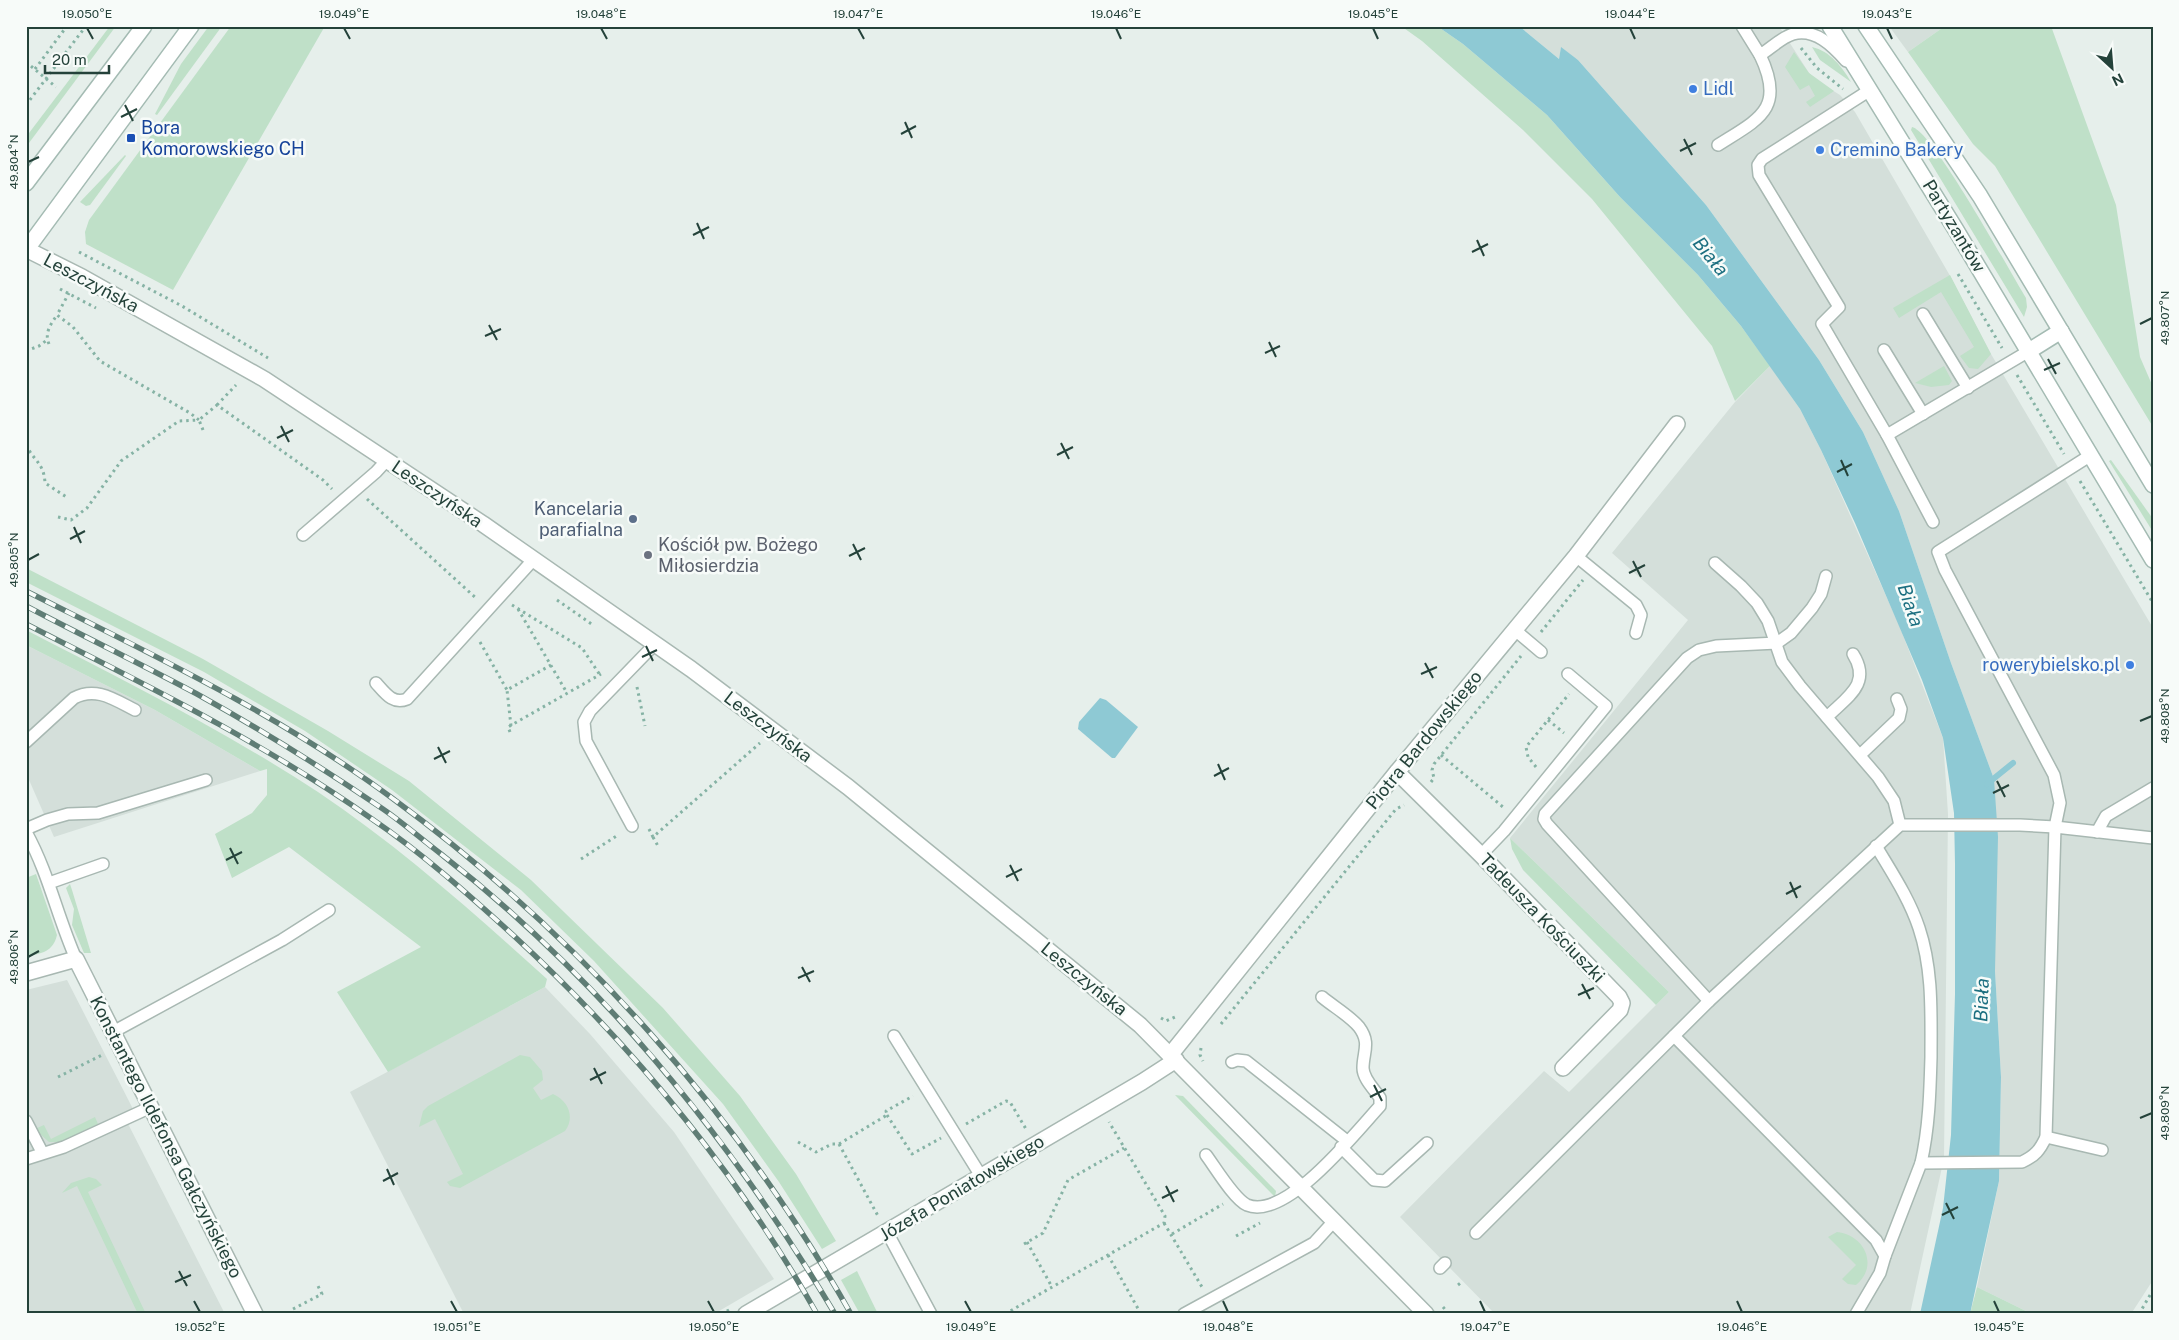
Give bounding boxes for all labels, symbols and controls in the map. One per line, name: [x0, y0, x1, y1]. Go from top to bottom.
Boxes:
text: 19.050°E: [62, 7, 112, 21]
text: 19.049°E: [319, 7, 369, 21]
text: 19.048°E: [576, 7, 626, 21]
text: 19.047°E: [833, 7, 883, 21]
text: 19.046°E: [1091, 7, 1141, 21]
text: 19.045°E: [1348, 7, 1398, 21]
text: 19.044°E: [1605, 7, 1655, 21]
text: 19.043°E: [1862, 7, 1912, 21]
scale bar: [45, 42, 109, 74]
north arrow: [2086, 42, 2136, 92]
text: 20 m: [52, 51, 87, 68]
text: N: [2109, 70, 2126, 89]
place label: Lidl: [1703, 78, 1734, 99]
marker: Lidl: [1687, 83, 1699, 95]
place label: Bora Komorowskiego CH: [141, 117, 305, 159]
marker: Bora Komorowskiego CH: [125, 132, 137, 144]
text: 49.804°N: [7, 135, 21, 189]
place label: Cremino Bakery: [1830, 139, 1964, 160]
marker: Cremino Bakery: [1814, 144, 1826, 156]
street label: Partyzantów: [1919, 176, 1990, 276]
water label: Biała: [1689, 232, 1733, 280]
street label: Leszczyńska: [40, 249, 142, 316]
text: 49.807°N: [2158, 291, 2172, 345]
street label: Leszczyńska: [388, 456, 487, 532]
place label: Kancelaria parafialna: [534, 498, 623, 540]
marker: Kancelaria parafialna: [627, 513, 639, 525]
text: 49.805°N: [7, 532, 21, 588]
place label: Kościół pw. Bożego Miłosierdzia: [658, 534, 818, 576]
marker: Kościół pw. Bożego Miłosierdzia: [642, 549, 654, 561]
water label: Biała: [1893, 581, 1929, 629]
place label: rowerybielsko.pl: [1982, 654, 2120, 675]
marker: rowerybielsko.pl: [2124, 659, 2136, 671]
street label: Piotra Bardowskiego: [1361, 666, 1486, 813]
street label: Leszczyńska: [720, 687, 816, 767]
text: 49.808°N: [2158, 688, 2172, 744]
street label: Tadeusza Kościuszki: [1475, 849, 1609, 986]
text: 49.806°N: [7, 930, 21, 984]
street label: Leszczyńska: [1037, 937, 1132, 1020]
water label: Biała: [1969, 978, 1993, 1022]
street label: Konstantego Ildefonsa Gałczyńskiego: [86, 992, 247, 1281]
text: 49.809°N: [2158, 1086, 2172, 1140]
street label: Józefa Poniatowskiego: [876, 1130, 1048, 1245]
text: 19.052°E: [175, 1320, 225, 1334]
text: 19.051°E: [433, 1320, 481, 1334]
text: 19.050°E: [689, 1320, 739, 1334]
text: 19.049°E: [946, 1320, 996, 1334]
text: 19.048°E: [1203, 1320, 1253, 1334]
text: 19.047°E: [1460, 1320, 1510, 1334]
text: 19.046°E: [1717, 1320, 1767, 1334]
text: 19.045°E: [1974, 1320, 2024, 1334]

